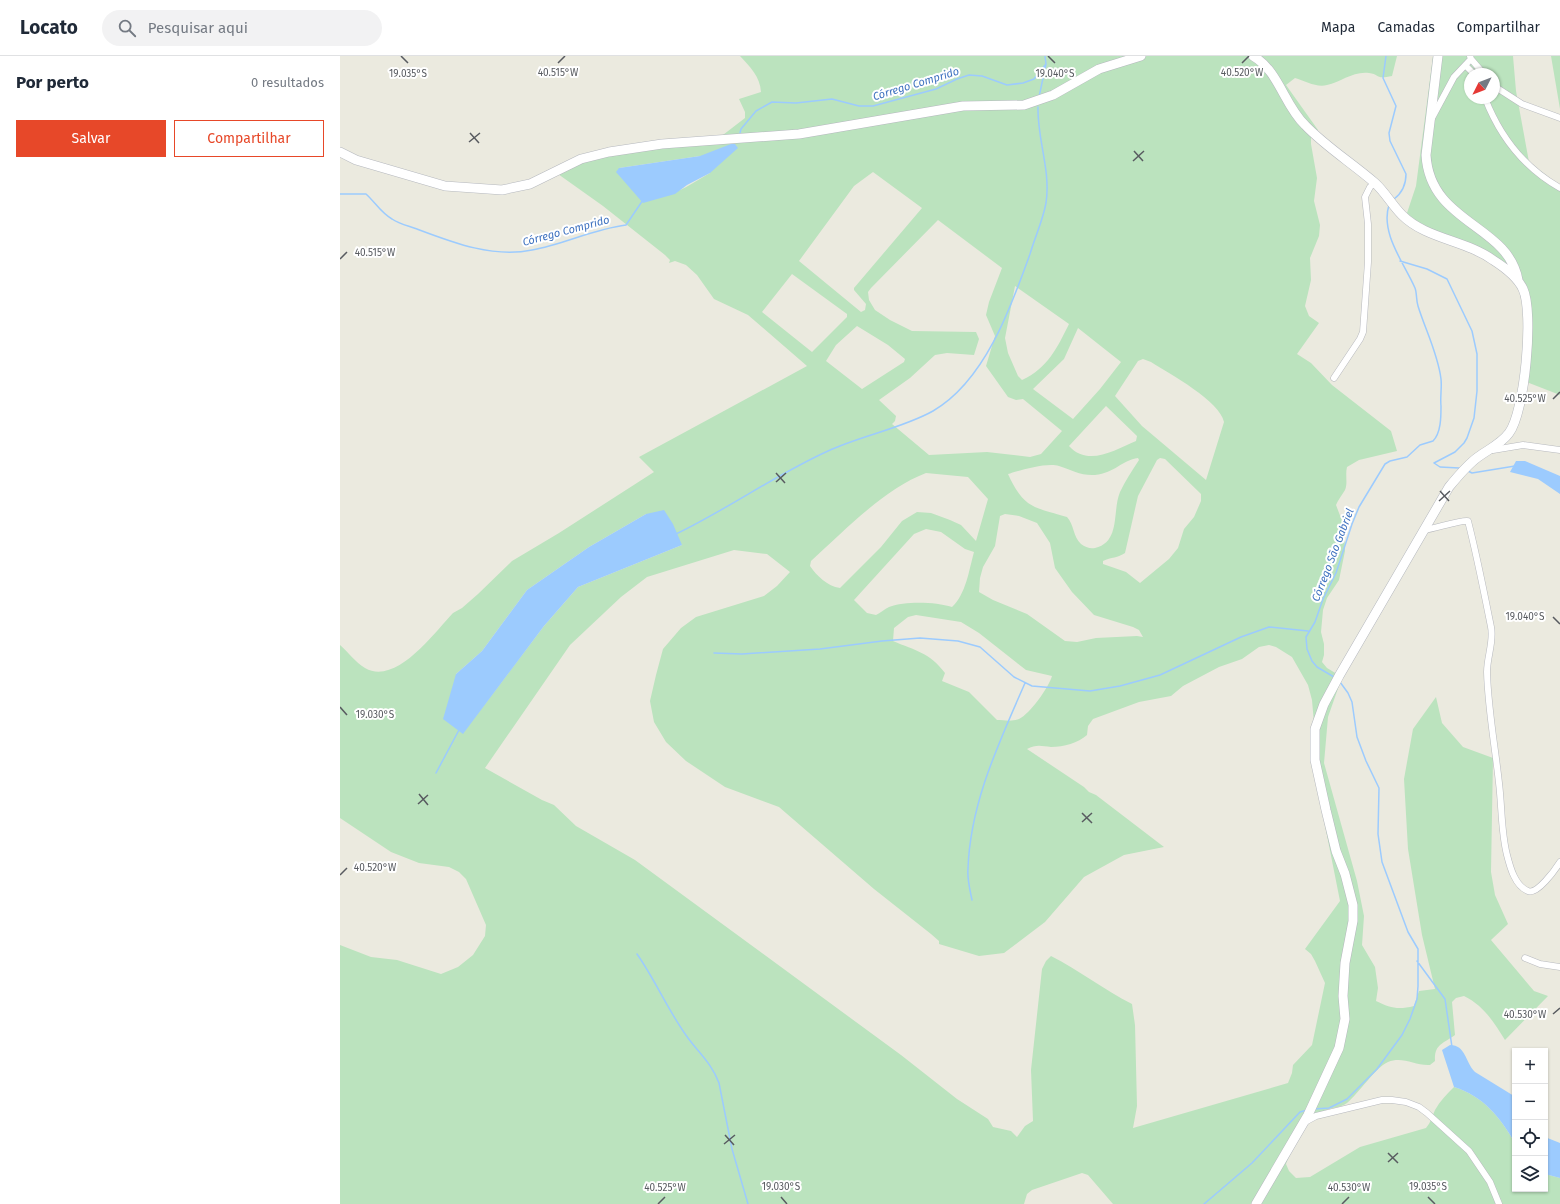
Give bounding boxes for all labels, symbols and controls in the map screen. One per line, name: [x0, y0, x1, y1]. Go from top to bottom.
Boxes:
search box: [102, 10, 382, 46]
text: Locato: [20, 16, 78, 39]
icon: search: [116, 17, 138, 39]
text: Pesquisar aqui: [148, 19, 248, 37]
text: Mapa: [1321, 19, 1355, 36]
text: Camadas: [1377, 19, 1435, 36]
text: Compartilhar: [1457, 19, 1540, 36]
water label: Córrego Comprido: [871, 65, 961, 103]
text: 40.515°W: [538, 67, 579, 79]
text: 40.520°W: [1221, 67, 1264, 79]
text: 19.035°S: [389, 68, 428, 80]
text: 19.040°S: [1035, 68, 1075, 80]
north arrow: [1464, 68, 1500, 104]
text: Por perto: [16, 72, 89, 93]
text: 0 resultados: [251, 75, 324, 90]
button: Salvar: [16, 120, 166, 157]
button: Compartilhar: [174, 120, 324, 157]
water label: Córrego Comprido: [521, 213, 611, 249]
text: 40.515°W: [355, 247, 396, 259]
text: 40.525°W: [1504, 393, 1547, 405]
water label: Córrego São Gabriel: [1309, 507, 1357, 603]
text: 19.040°S: [1505, 611, 1545, 623]
text: 19.030°S: [356, 709, 395, 721]
text: 40.520°W: [354, 862, 397, 874]
text: 40.530°W: [1504, 1009, 1547, 1021]
map controls: [1512, 1048, 1548, 1192]
button: +: [1512, 1048, 1548, 1084]
button: −: [1512, 1084, 1548, 1120]
button: locate: [1512, 1120, 1548, 1156]
button: layers: [1512, 1156, 1548, 1192]
text: 19.030°S: [762, 1181, 801, 1193]
text: 19.035°S: [1409, 1181, 1448, 1193]
text: 40.525°W: [644, 1182, 687, 1194]
text: 40.530°W: [1328, 1182, 1371, 1194]

